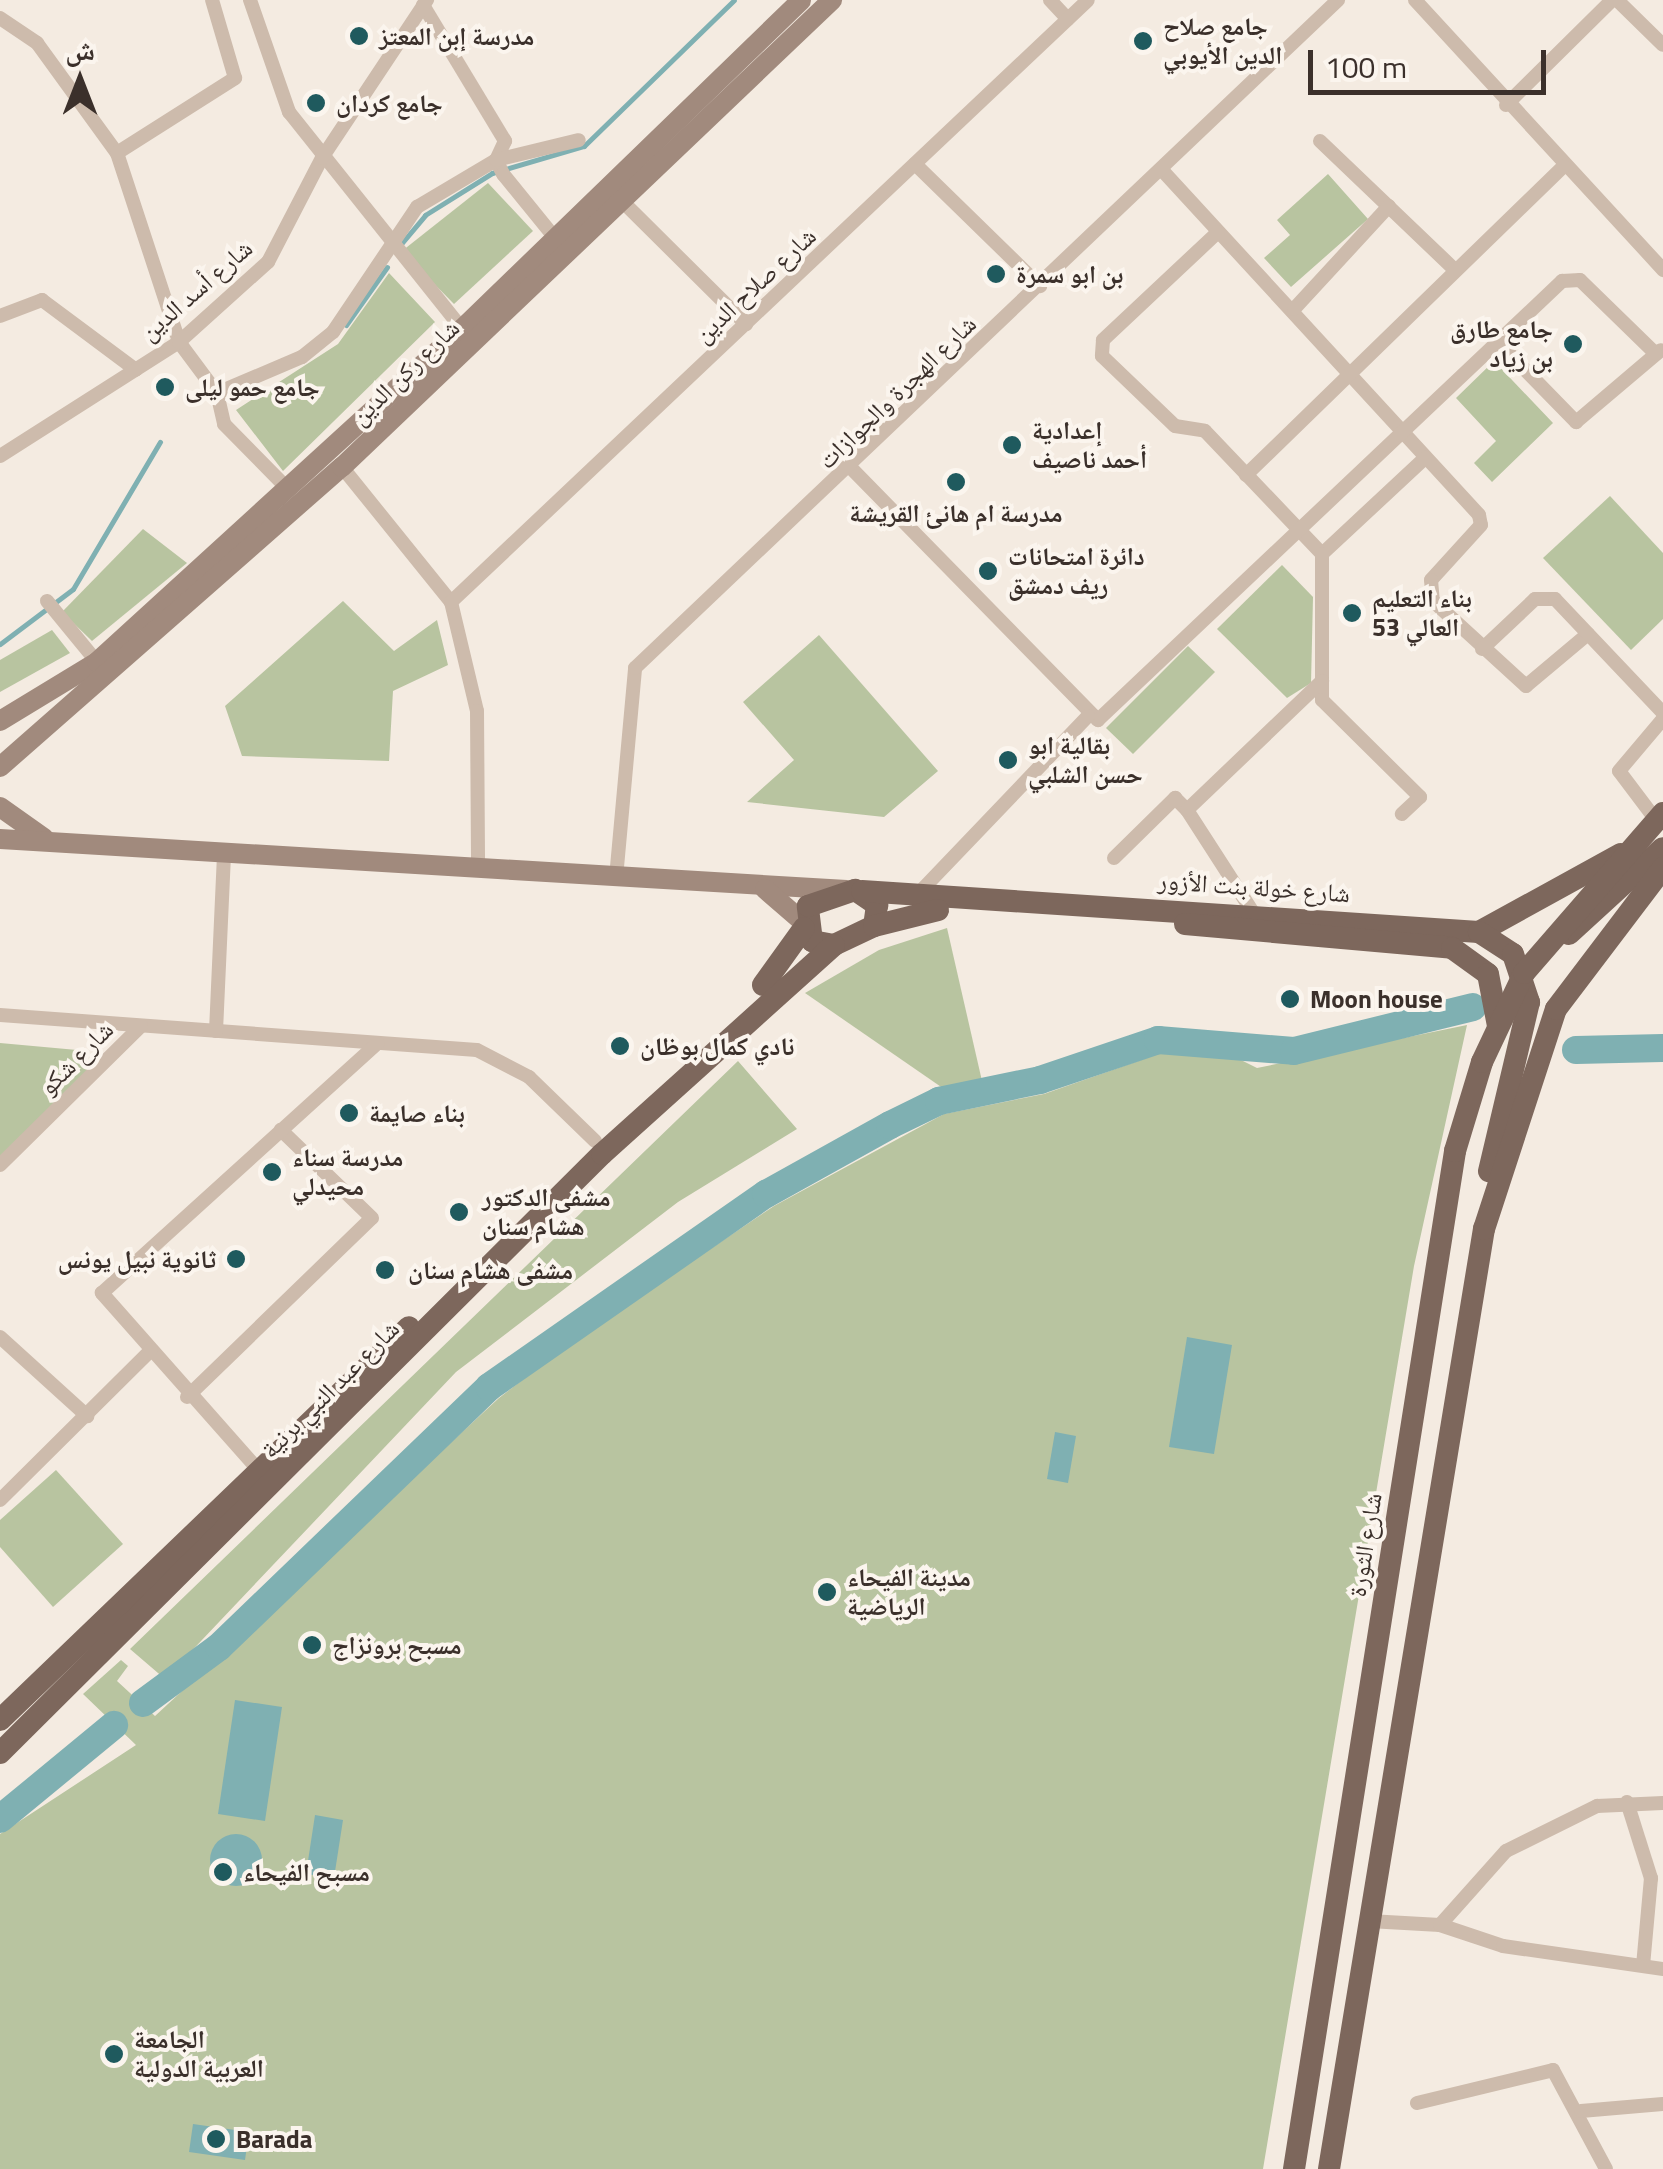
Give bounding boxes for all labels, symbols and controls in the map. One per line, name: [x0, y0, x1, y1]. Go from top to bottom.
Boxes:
place label: جامع صلاح الدين الأيوبي: [1163, 12, 1282, 71]
place label: مدرسة إبن المعتز: [379, 21, 534, 51]
marker: مدرسة إبن المعتز: [348, 25, 370, 47]
text: ش: [65, 28, 95, 71]
north arrow: [30, 30, 130, 130]
marker: جامع صلاح الدين الأيوبي: [1132, 30, 1154, 52]
scale bar: [1313, 30, 1550, 92]
text: 100 m: [1325, 44, 1407, 90]
place label: جامع كردان: [336, 88, 443, 118]
marker: جامع كردان: [305, 92, 327, 114]
street label: شارع صلاح الدين: [688, 221, 822, 349]
street label: شارع أسد الدين: [134, 233, 258, 347]
place label: بن ابو سمرة: [1016, 259, 1123, 289]
marker: بن ابو سمرة: [985, 263, 1007, 285]
street label: شارع الهجرة والجوازات: [812, 309, 982, 475]
street label: شارع ركن الدين: [344, 313, 466, 431]
place label: جامع طارق بن زياد: [1450, 315, 1553, 374]
marker: جامع طارق بن زياد: [1562, 333, 1584, 355]
place label: جامع حمو ليلى: [185, 372, 320, 402]
marker: جامع حمو ليلى: [154, 376, 176, 398]
place label: إعدادية أحمد ناصيف: [1032, 416, 1147, 475]
marker: إعدادية أحمد ناصيف: [1001, 434, 1023, 456]
marker: مدرسة ام هانئ القريشة: [945, 471, 967, 493]
place label: مدرسة ام هانئ القريشة: [849, 498, 1063, 528]
place label: دائرة امتحانات ريف دمشق: [1008, 542, 1145, 601]
marker: دائرة امتحانات ريف دمشق: [977, 560, 999, 582]
place label: بناء التعليم العالي 53: [1372, 584, 1472, 643]
marker: بناء التعليم العالي 53: [1341, 602, 1363, 624]
place label: بقالية ابو حسن الشلبي: [1028, 731, 1143, 790]
marker: بقالية ابو حسن الشلبي: [997, 749, 1019, 771]
street label: شارع خولة بنت الأزور: [1157, 865, 1351, 909]
place label: Moon house: [1310, 984, 1443, 1014]
marker: Moon house: [1279, 988, 1301, 1010]
street label: شارع شكو: [33, 1015, 119, 1101]
place label: نادي كمال بوظان: [640, 1031, 794, 1061]
marker: نادي كمال بوظان: [609, 1035, 631, 1057]
place label: بناء صايمة: [369, 1098, 465, 1128]
marker: بناء صايمة: [338, 1102, 360, 1124]
place label: مدرسة سناء محيدلي: [292, 1143, 403, 1202]
marker: مدرسة سناء محيدلي: [261, 1161, 283, 1183]
place label: مشفى الدكتور هشام سنان: [482, 1183, 611, 1242]
marker: مشفى الدكتور هشام سنان: [446, 1199, 472, 1225]
place label: ثانوية نبيل يونس: [58, 1244, 216, 1274]
marker: ثانوية نبيل يونس: [225, 1248, 247, 1270]
place label: مشفى هشام سنان: [408, 1255, 573, 1285]
marker: مشفى هشام سنان: [372, 1257, 398, 1283]
street label: شارع عبد النبي برنية: [255, 1314, 405, 1464]
street label: شارع الثورة: [1342, 1491, 1388, 1599]
place label: مدينة الفيحاء الرياضية: [847, 1563, 971, 1622]
marker: مدينة الفيحاء الرياضية: [816, 1581, 838, 1603]
place label: مسبح برونزاج: [332, 1630, 462, 1660]
marker: مسبح برونزاج: [301, 1634, 323, 1656]
place label: مسبح الفيحاء: [243, 1857, 370, 1887]
marker: مسبح الفيحاء: [212, 1861, 234, 1883]
place label: الجامعة العربية الدولية: [134, 2025, 264, 2084]
marker: الجامعة العربية الدولية: [103, 2043, 125, 2065]
place label: Barada: [236, 2124, 313, 2154]
marker: Barada: [205, 2128, 227, 2150]

